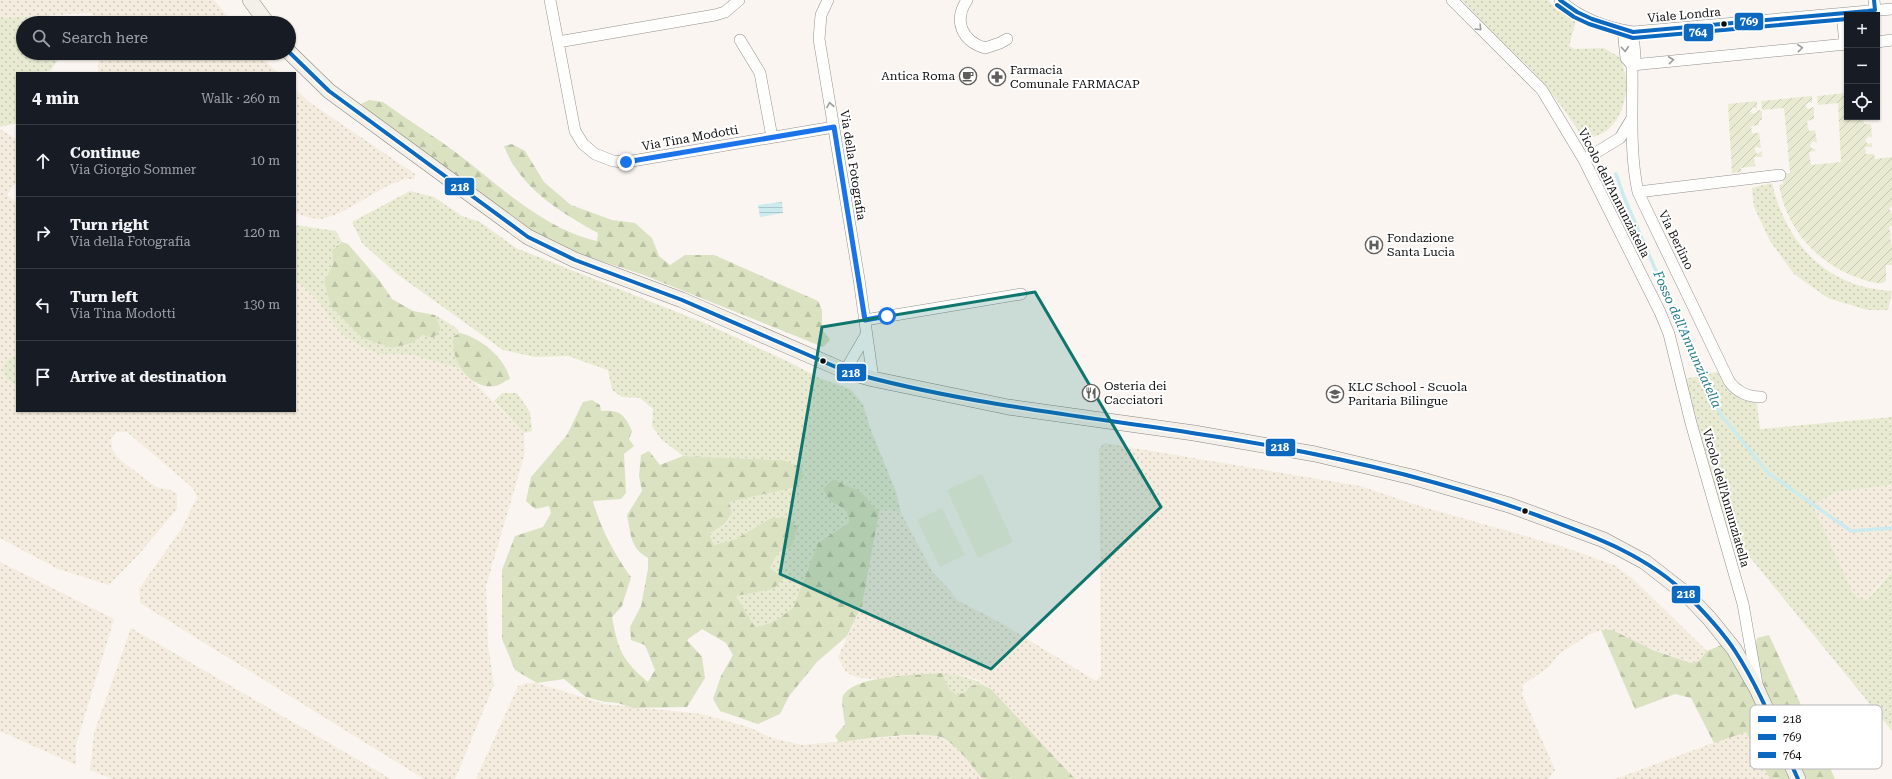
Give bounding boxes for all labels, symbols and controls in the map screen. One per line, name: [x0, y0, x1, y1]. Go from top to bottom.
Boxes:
street label: Viale Londra: [1647, 5, 1722, 25]
line badge: 769: [1734, 12, 1764, 31]
map controls: [1844, 12, 1880, 120]
button: +: [1844, 12, 1880, 48]
text: 769: [1740, 15, 1758, 28]
search box: [16, 16, 296, 60]
unlabelled marker: [1719, 19, 1729, 29]
one-way arrow: [1474, 23, 1482, 31]
line badge: 764: [1683, 23, 1714, 42]
text: 764: [1689, 26, 1708, 39]
icon: search: [30, 27, 52, 49]
text: Search here: [62, 29, 148, 47]
one-way arrow: [1797, 44, 1803, 53]
one-way arrow: [1620, 46, 1629, 52]
button: −: [1844, 48, 1880, 84]
one-way arrow: [1668, 56, 1674, 65]
place label: Farmacia Comunale FARMACAP: [1010, 63, 1140, 91]
cafe icon: Antica Roma: [958, 66, 978, 86]
pharmacy icon: Farmacia Comunale FARMACAP: [987, 67, 1007, 87]
place label: Antica Roma: [881, 69, 955, 83]
button: locate: [1844, 84, 1880, 120]
text: 4 min: [32, 88, 79, 108]
text: Walk · 260 m: [201, 91, 280, 106]
one-way arrow: [826, 102, 835, 109]
street label: Via della Fotografia: [837, 109, 869, 222]
street label: Via Tina Modotti: [641, 123, 739, 153]
street label: Vicolo dell'Annunziatella: [1575, 126, 1653, 260]
text: Continue: [70, 144, 140, 162]
icon: ahead: [32, 150, 54, 172]
text: 10 m: [250, 153, 280, 168]
route end: [617, 153, 635, 171]
text: Via Giorgio Sommer: [70, 162, 196, 177]
line badge: 218: [444, 177, 475, 196]
text: 218: [451, 181, 469, 194]
street label: Via Berlino: [1656, 208, 1696, 272]
text: Turn right: [70, 216, 149, 234]
icon: right: [32, 222, 54, 244]
text: 120 m: [243, 225, 280, 240]
place label: Fondazione Santa Lucia: [1387, 231, 1455, 259]
text: Via della Fotografia: [70, 234, 191, 249]
hospital icon: Fondazione Santa Lucia: [1364, 235, 1384, 255]
water label: Fosso dell'Annunziatella: [1650, 267, 1725, 410]
text: Turn left: [70, 288, 138, 306]
icon: left: [32, 294, 54, 316]
text: 130 m: [243, 297, 280, 312]
text: Via Tina Modotti: [70, 306, 176, 321]
route start: [878, 307, 896, 325]
unlabelled marker: [818, 356, 828, 366]
line badge: 218: [836, 363, 867, 382]
icon: arrive: [32, 366, 54, 388]
text: 218: [842, 367, 860, 380]
text: Arrive at destination: [70, 368, 226, 386]
place label: Osteria dei Cacciatori: [1104, 379, 1167, 407]
place label: KLC School - Scuola Paritaria Bilingue: [1348, 380, 1468, 408]
restaurant icon: Osteria dei Cacciatori: [1081, 383, 1101, 403]
school or university icon: KLC School - Scuola Paritaria Bilingue: [1325, 384, 1345, 404]
street label: Vicolo dell'Annunziatella: [1700, 427, 1753, 569]
line badge: 218: [1265, 438, 1296, 457]
text: 218: [1271, 441, 1289, 454]
unlabelled marker: [1520, 506, 1530, 516]
line badge: 218: [1671, 585, 1701, 604]
text: 218: [1677, 588, 1695, 601]
legend: [1750, 705, 1882, 769]
text: 218: [1783, 713, 1801, 726]
text: 769: [1783, 731, 1801, 744]
text: 764: [1783, 749, 1802, 762]

